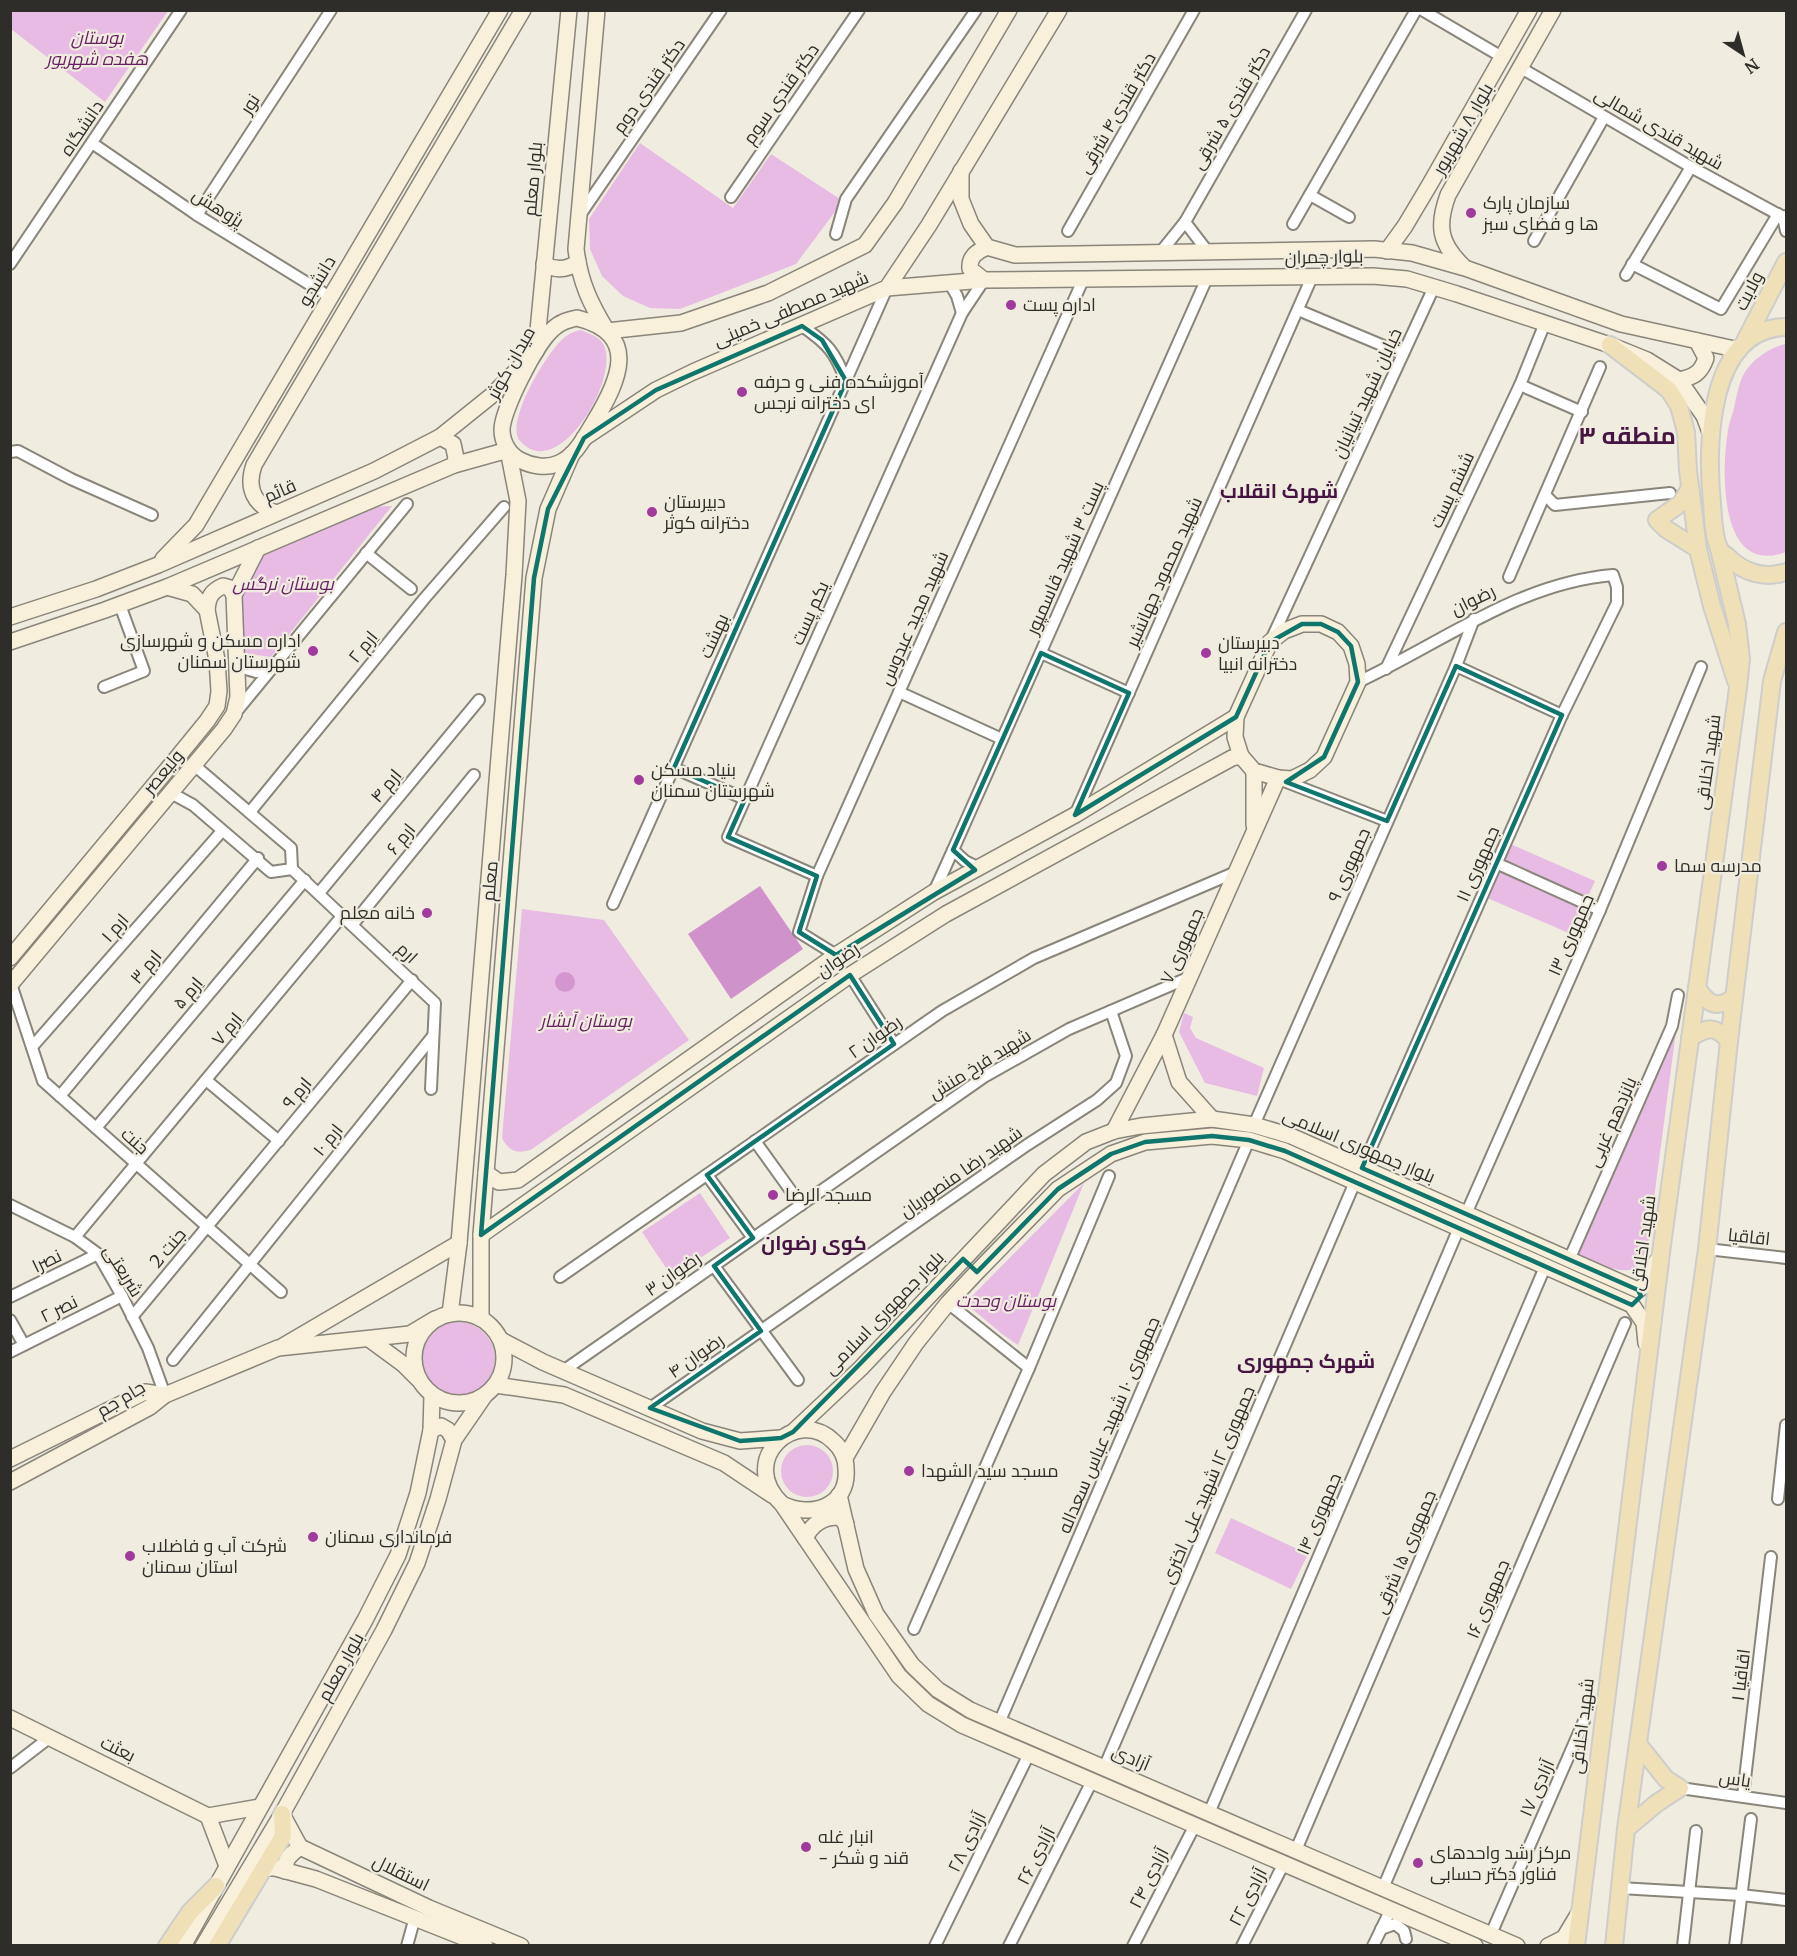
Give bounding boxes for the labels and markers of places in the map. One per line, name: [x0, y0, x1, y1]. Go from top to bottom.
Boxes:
place label: سازمان پارک ها و فضای سبز: [1482, 191, 1599, 235]
marker: سازمان پارک ها و فضای سبز: [1464, 206, 1478, 220]
place label: اداره پست: [1023, 293, 1096, 317]
marker: اداره پست: [1004, 298, 1018, 312]
place label: آموزشکده فنی و حرفه ای دخترانه نرجس: [754, 370, 924, 414]
marker: آموزشکده فنی و حرفه ای دخترانه نرجس: [735, 385, 749, 399]
place label: دبیرستان دخترانه کوثر: [663, 490, 750, 534]
marker: دبیرستان دخترانه کوثر: [645, 505, 659, 519]
place label: اداره مسکن و شهرسازی شهرستان سمنان: [120, 629, 301, 673]
place label: دبیرستان دخترانه انبیا: [1218, 631, 1297, 675]
marker: اداره مسکن و شهرسازی شهرستان سمنان: [306, 644, 320, 658]
marker: دبیرستان دخترانه انبیا: [1199, 646, 1213, 660]
place label: بنیاد مسکن شهرستان سمنان: [651, 758, 775, 802]
marker: بنیاد مسکن شهرستان سمنان: [632, 773, 646, 787]
place label: مدرسه سما: [1674, 854, 1762, 877]
marker: مدرسه سما: [1655, 859, 1669, 873]
place label: خانه معلم: [340, 901, 415, 925]
marker: خانه معلم: [420, 906, 434, 920]
place label: مسجد الرضا: [785, 1183, 872, 1206]
marker: مسجد الرضا: [766, 1188, 780, 1202]
place label: مسجد سید الشهدا: [921, 1459, 1058, 1482]
marker: مسجد سید الشهدا: [902, 1464, 916, 1478]
place label: فرمانداری سمنان: [325, 1525, 452, 1548]
marker: فرمانداری سمنان: [306, 1530, 320, 1544]
place label: شرکت آب و فاضلاب استان سمنان: [142, 1534, 287, 1578]
marker: شرکت آب و فاضلاب استان سمنان: [123, 1549, 137, 1563]
place label: انبار غله - قند و شکر: [818, 1825, 909, 1869]
marker: انبار غله - قند و شکر: [799, 1840, 813, 1854]
place label: مرکز رشد واحدهای فناور دکتر حسابی: [1430, 1841, 1571, 1885]
marker: مرکز رشد واحدهای فناور دکتر حسابی: [1411, 1856, 1425, 1870]

